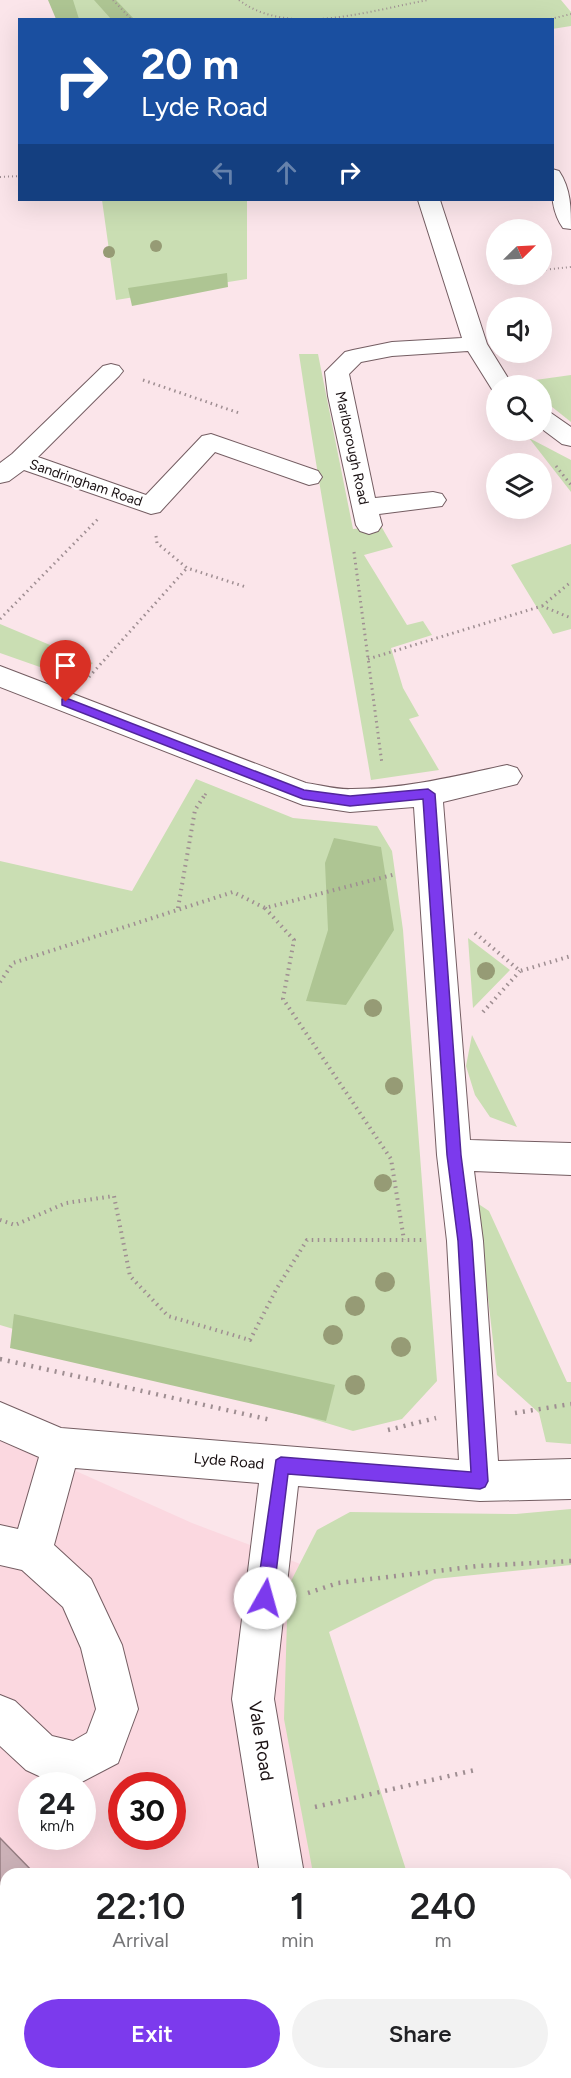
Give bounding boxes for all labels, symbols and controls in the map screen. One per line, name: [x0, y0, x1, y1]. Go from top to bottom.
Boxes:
text: 20 m: [141, 39, 239, 90]
icon: right: [42, 42, 120, 120]
text: Lyde Road: [141, 90, 268, 123]
icon: left: [207, 156, 240, 189]
icon: ahead: [270, 156, 303, 189]
icon: right: [333, 156, 366, 189]
north arrow: [486, 219, 552, 285]
map controls: [486, 219, 552, 519]
button: sound: [486, 297, 552, 363]
button: search: [486, 375, 552, 441]
street label: Marlborough Road: [332, 390, 372, 506]
button: layers: [486, 453, 552, 519]
street label: Sandringham Road: [27, 456, 145, 510]
pin: [40, 640, 91, 702]
icon: arrive: [49, 649, 82, 682]
street label: Lyde Road: [193, 1449, 265, 1473]
position arrow: [233, 1566, 297, 1630]
street label: Vale Road: [244, 1699, 278, 1783]
speed limit sign: 30: [108, 1772, 186, 1850]
text: 24: [39, 1785, 75, 1822]
text: km/h: [40, 1817, 74, 1835]
text: 22:10: [96, 1885, 185, 1928]
text: 1: [290, 1885, 305, 1928]
text: 240: [410, 1885, 476, 1928]
text: Arrival: [112, 1928, 169, 1952]
text: min: [281, 1928, 314, 1952]
text: m: [434, 1928, 452, 1952]
button: Exit: [24, 1999, 280, 2068]
button: Share: [292, 1999, 548, 2068]

